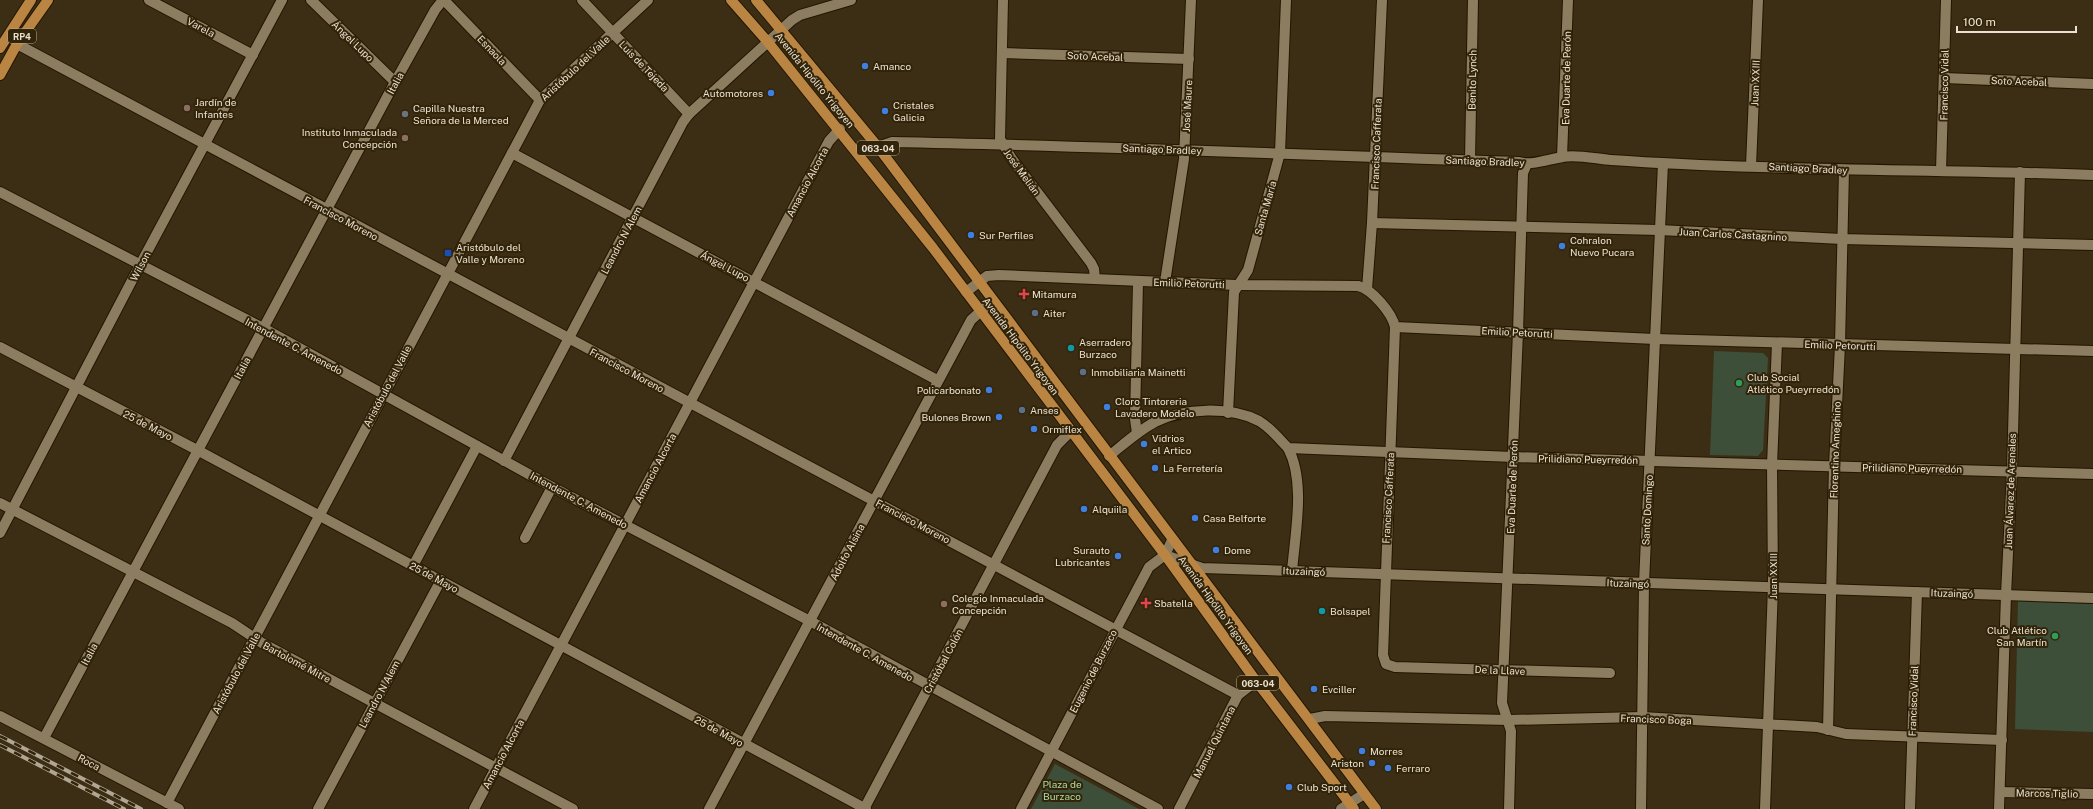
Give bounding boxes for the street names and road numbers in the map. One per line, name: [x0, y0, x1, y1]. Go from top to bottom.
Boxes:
street label: Varela: [185, 15, 217, 39]
street label: Ángel Lupo: [330, 18, 377, 64]
road number: RP4: [8, 29, 36, 43]
street label: Avenida Hipólito Yrigoyen: [773, 30, 857, 130]
street label: Eva Duarte de Perón: [1559, 31, 1573, 125]
street label: Esnaola: [475, 33, 509, 67]
street label: Aristóbulo del Valle: [538, 33, 612, 103]
street label: Luis de Tejeda: [617, 38, 671, 94]
street label: Soto Acebal: [1067, 49, 1123, 63]
street label: Benito Lynch: [1465, 50, 1479, 110]
street label: Francisco Vidal: [1937, 50, 1951, 120]
street label: Juan XXIII: [1748, 60, 1762, 106]
street label: Italia: [384, 70, 406, 96]
street label: Soto Acebal: [1991, 74, 2047, 88]
street label: José Maure: [1180, 79, 1194, 132]
street label: Francisco Cafferata: [1368, 98, 1384, 190]
road number: 063-04: [857, 141, 899, 155]
street label: Santiago Bradley: [1122, 142, 1203, 156]
street label: Amancio Alcorta: [784, 145, 830, 219]
street label: José Melián: [1001, 147, 1043, 197]
street label: Santiago Bradley: [1445, 154, 1526, 168]
street label: Santiago Bradley: [1768, 160, 1849, 176]
street label: Santa María: [1252, 180, 1278, 236]
street label: Francisco Moreno: [302, 193, 381, 243]
street label: Leandro N Alem: [598, 204, 644, 276]
street label: Juan Carlos Castagnino: [1679, 225, 1788, 243]
street label: Ángel Lupo: [699, 248, 752, 284]
street label: Wilson: [127, 249, 153, 283]
street label: Emilio Petorutti: [1153, 276, 1225, 290]
street label: Avenida Hipólito Yrigoyen: [980, 295, 1062, 397]
street label: Intendente C. Amenedo: [243, 315, 345, 377]
street label: Emilio Petorutti: [1481, 324, 1553, 340]
street label: Emilio Petorutti: [1804, 338, 1876, 352]
street label: Aristóbulo del Valle: [360, 343, 414, 429]
street label: Francisco Moreno: [588, 345, 667, 395]
street label: Italia: [231, 355, 253, 381]
street label: Florentino Ameghino: [1827, 401, 1843, 499]
street label: 25 de Mayo: [121, 407, 175, 443]
street label: Amancio Alcorta: [632, 431, 678, 505]
street label: Juan Álvarez de Arenales: [2002, 433, 2018, 549]
street label: Eva Duarte de Perón: [1504, 440, 1520, 534]
street label: Francisco Cafferata: [1380, 452, 1396, 544]
street label: Prilidiano Pueyrredón: [1538, 452, 1638, 466]
street label: Prilidiano Pueyrredón: [1862, 461, 1962, 475]
street label: Intendente C. Amenedo: [528, 469, 630, 531]
street label: Santo Domingo: [1639, 474, 1655, 546]
street label: Francisco Moreno: [874, 496, 953, 546]
street label: Adolfo Alsina: [827, 522, 867, 582]
street label: Avenida Hipólito Yrigoyen: [1176, 553, 1256, 657]
street label: Juan XXIII: [1767, 553, 1779, 599]
street label: 25 de Mayo: [407, 559, 461, 595]
street label: Ituzaingó: [1282, 564, 1326, 578]
street label: Ituzaingó: [1606, 576, 1650, 590]
street label: Ituzaingó: [1930, 586, 1974, 600]
street label: Intendente C. Amenedo: [815, 620, 916, 684]
street label: Cristóbal Colón: [921, 627, 965, 695]
street label: Eugenio de Burzaco: [1067, 627, 1119, 715]
street label: Aristóbulo del Valle: [209, 630, 263, 716]
street label: Bartolomé Mitre: [261, 639, 333, 685]
street label: Italia: [78, 641, 100, 667]
street label: Leandro N Alem: [356, 658, 402, 730]
street label: De la Llave: [1474, 663, 1526, 677]
street label: Francisco Vidal: [1906, 665, 1920, 737]
road number: 063-04: [1237, 676, 1279, 690]
street label: Manuel Quintana: [1191, 704, 1237, 780]
street label: Francisco Boga: [1620, 712, 1692, 726]
street label: 25 de Mayo: [692, 713, 746, 749]
street label: Amancio Alcorta: [480, 717, 526, 791]
street label: Roca: [76, 751, 102, 773]
street label: Marcos Tiglio: [2016, 786, 2079, 800]

